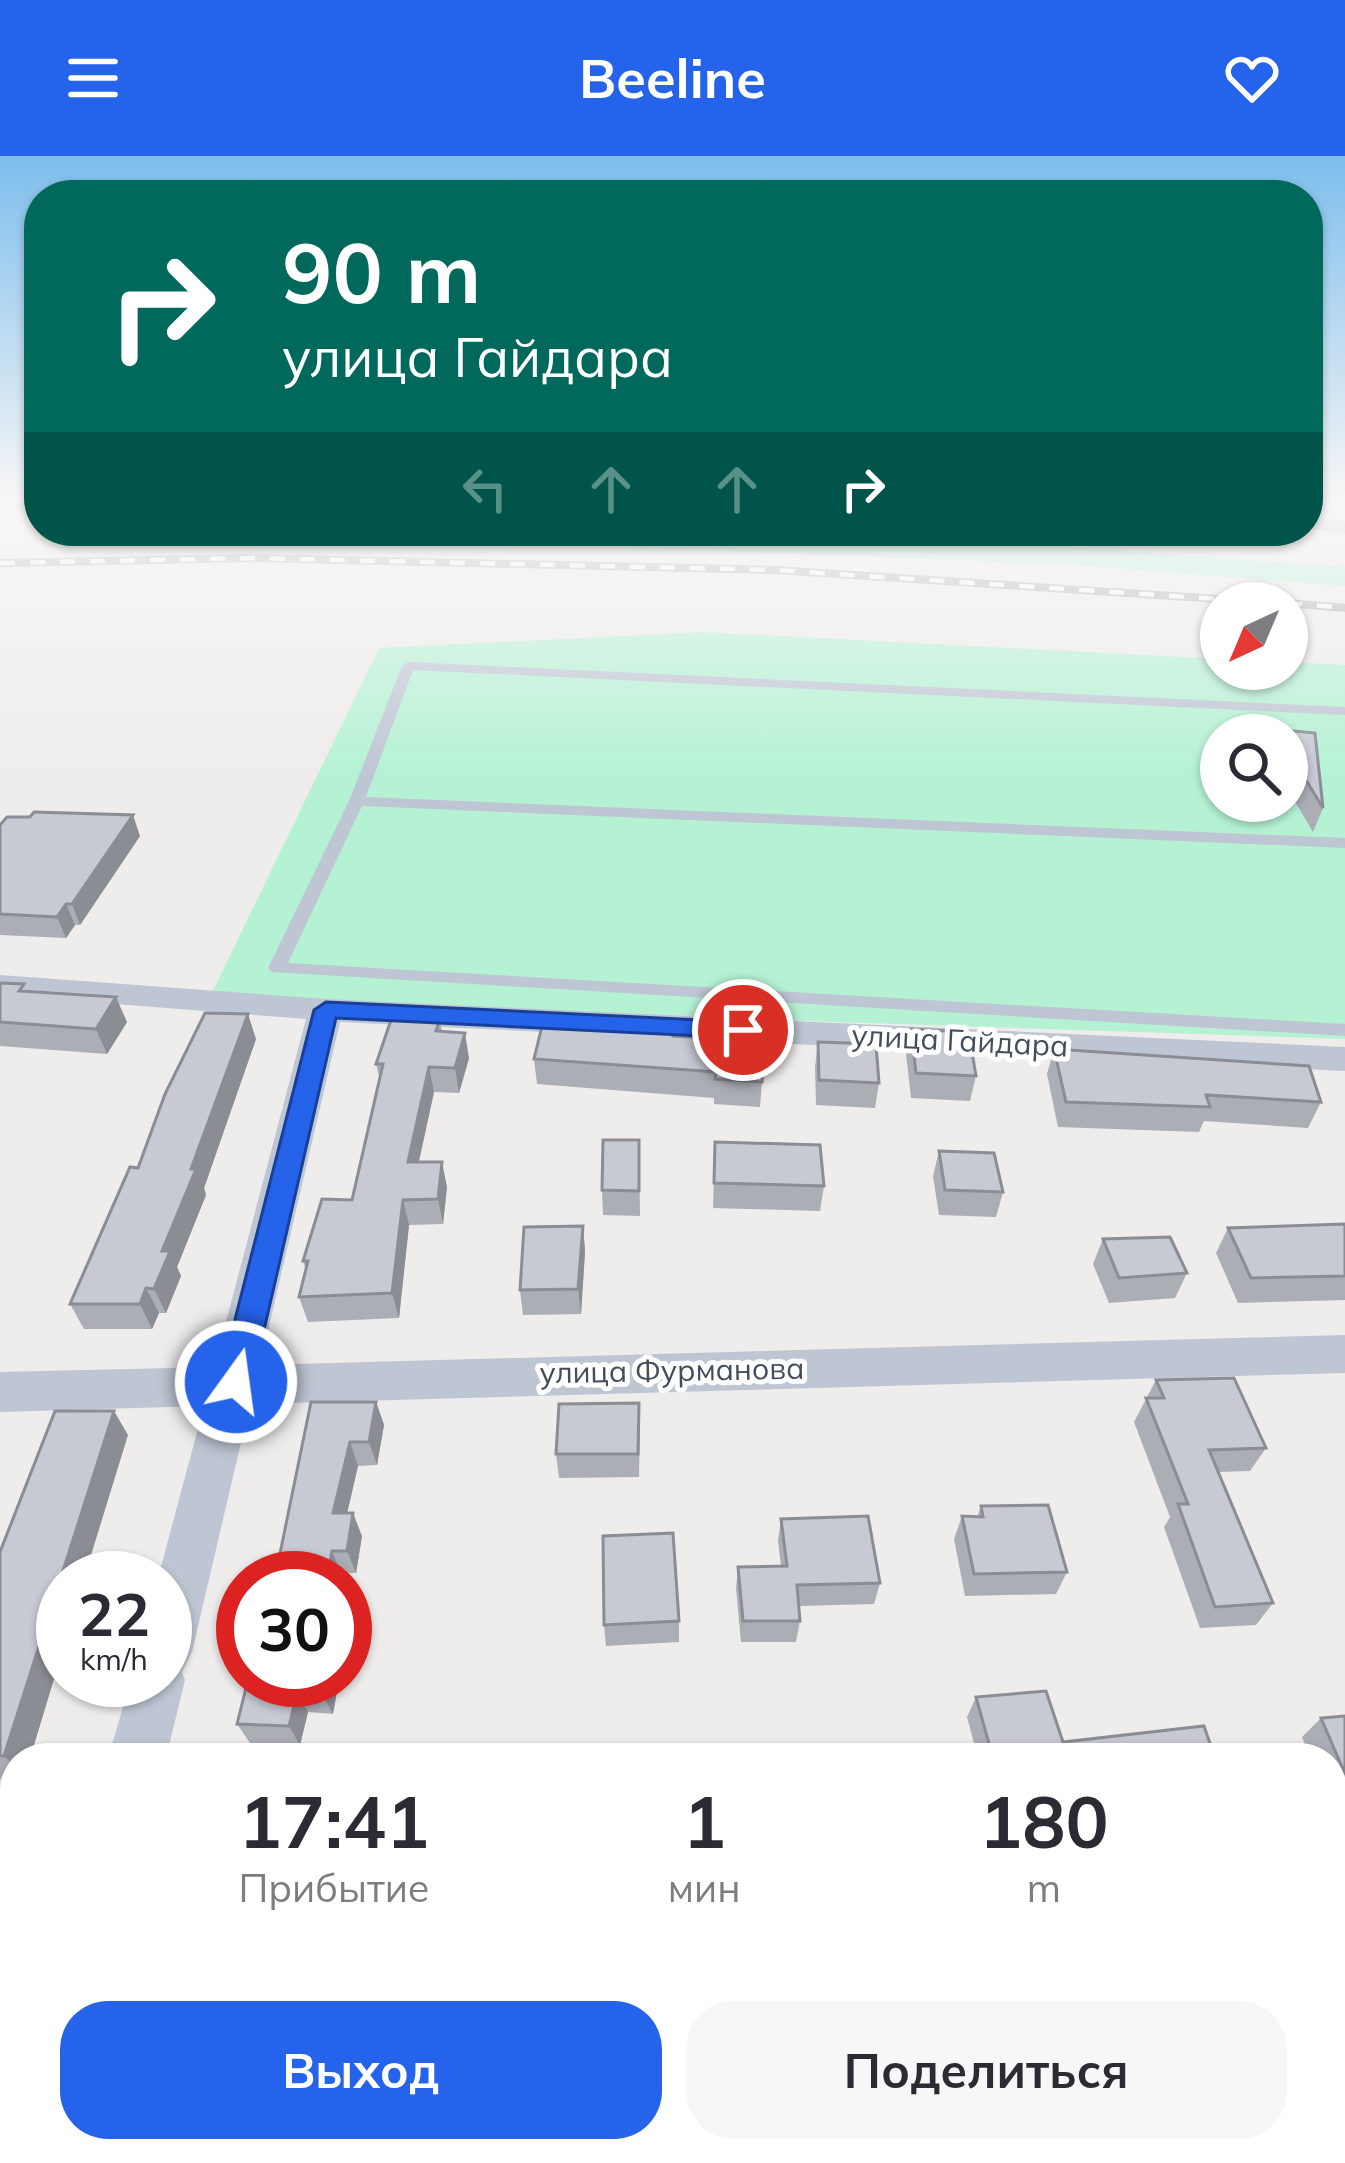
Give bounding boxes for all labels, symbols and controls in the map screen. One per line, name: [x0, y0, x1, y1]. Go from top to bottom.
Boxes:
text: Beeline: [579, 44, 766, 112]
icon: menu: [60, 45, 126, 111]
icon: heart: [1219, 45, 1285, 111]
text: 90 m: [282, 219, 481, 324]
icon: right: [84, 228, 240, 384]
text: улица Гайдара: [282, 323, 673, 391]
icon: left: [452, 456, 518, 522]
icon: ahead: [578, 456, 644, 522]
icon: ahead: [704, 456, 770, 522]
icon: right: [830, 456, 896, 522]
north arrow: [1200, 582, 1308, 690]
map controls: [1200, 582, 1308, 822]
button: search: [1200, 714, 1308, 822]
pin: [692, 979, 794, 1081]
icon: arrive: [710, 997, 776, 1063]
street label: улица Гайдара: [851, 1015, 1069, 1065]
position arrow: [173, 1319, 299, 1445]
street label: улица Фурманова: [539, 1349, 805, 1391]
speed limit sign: 30: [216, 1551, 372, 1707]
text: 22: [78, 1576, 150, 1651]
text: km/h: [80, 1640, 148, 1678]
text: 17:41: [239, 1776, 429, 1866]
text: 1: [683, 1776, 726, 1866]
text: 180: [979, 1776, 1109, 1866]
text: Прибытие: [238, 1863, 429, 1912]
text: мин: [668, 1863, 741, 1912]
text: m: [1027, 1863, 1061, 1912]
button: Выход: [60, 2001, 662, 2139]
button: Поделиться: [686, 2001, 1287, 2139]

